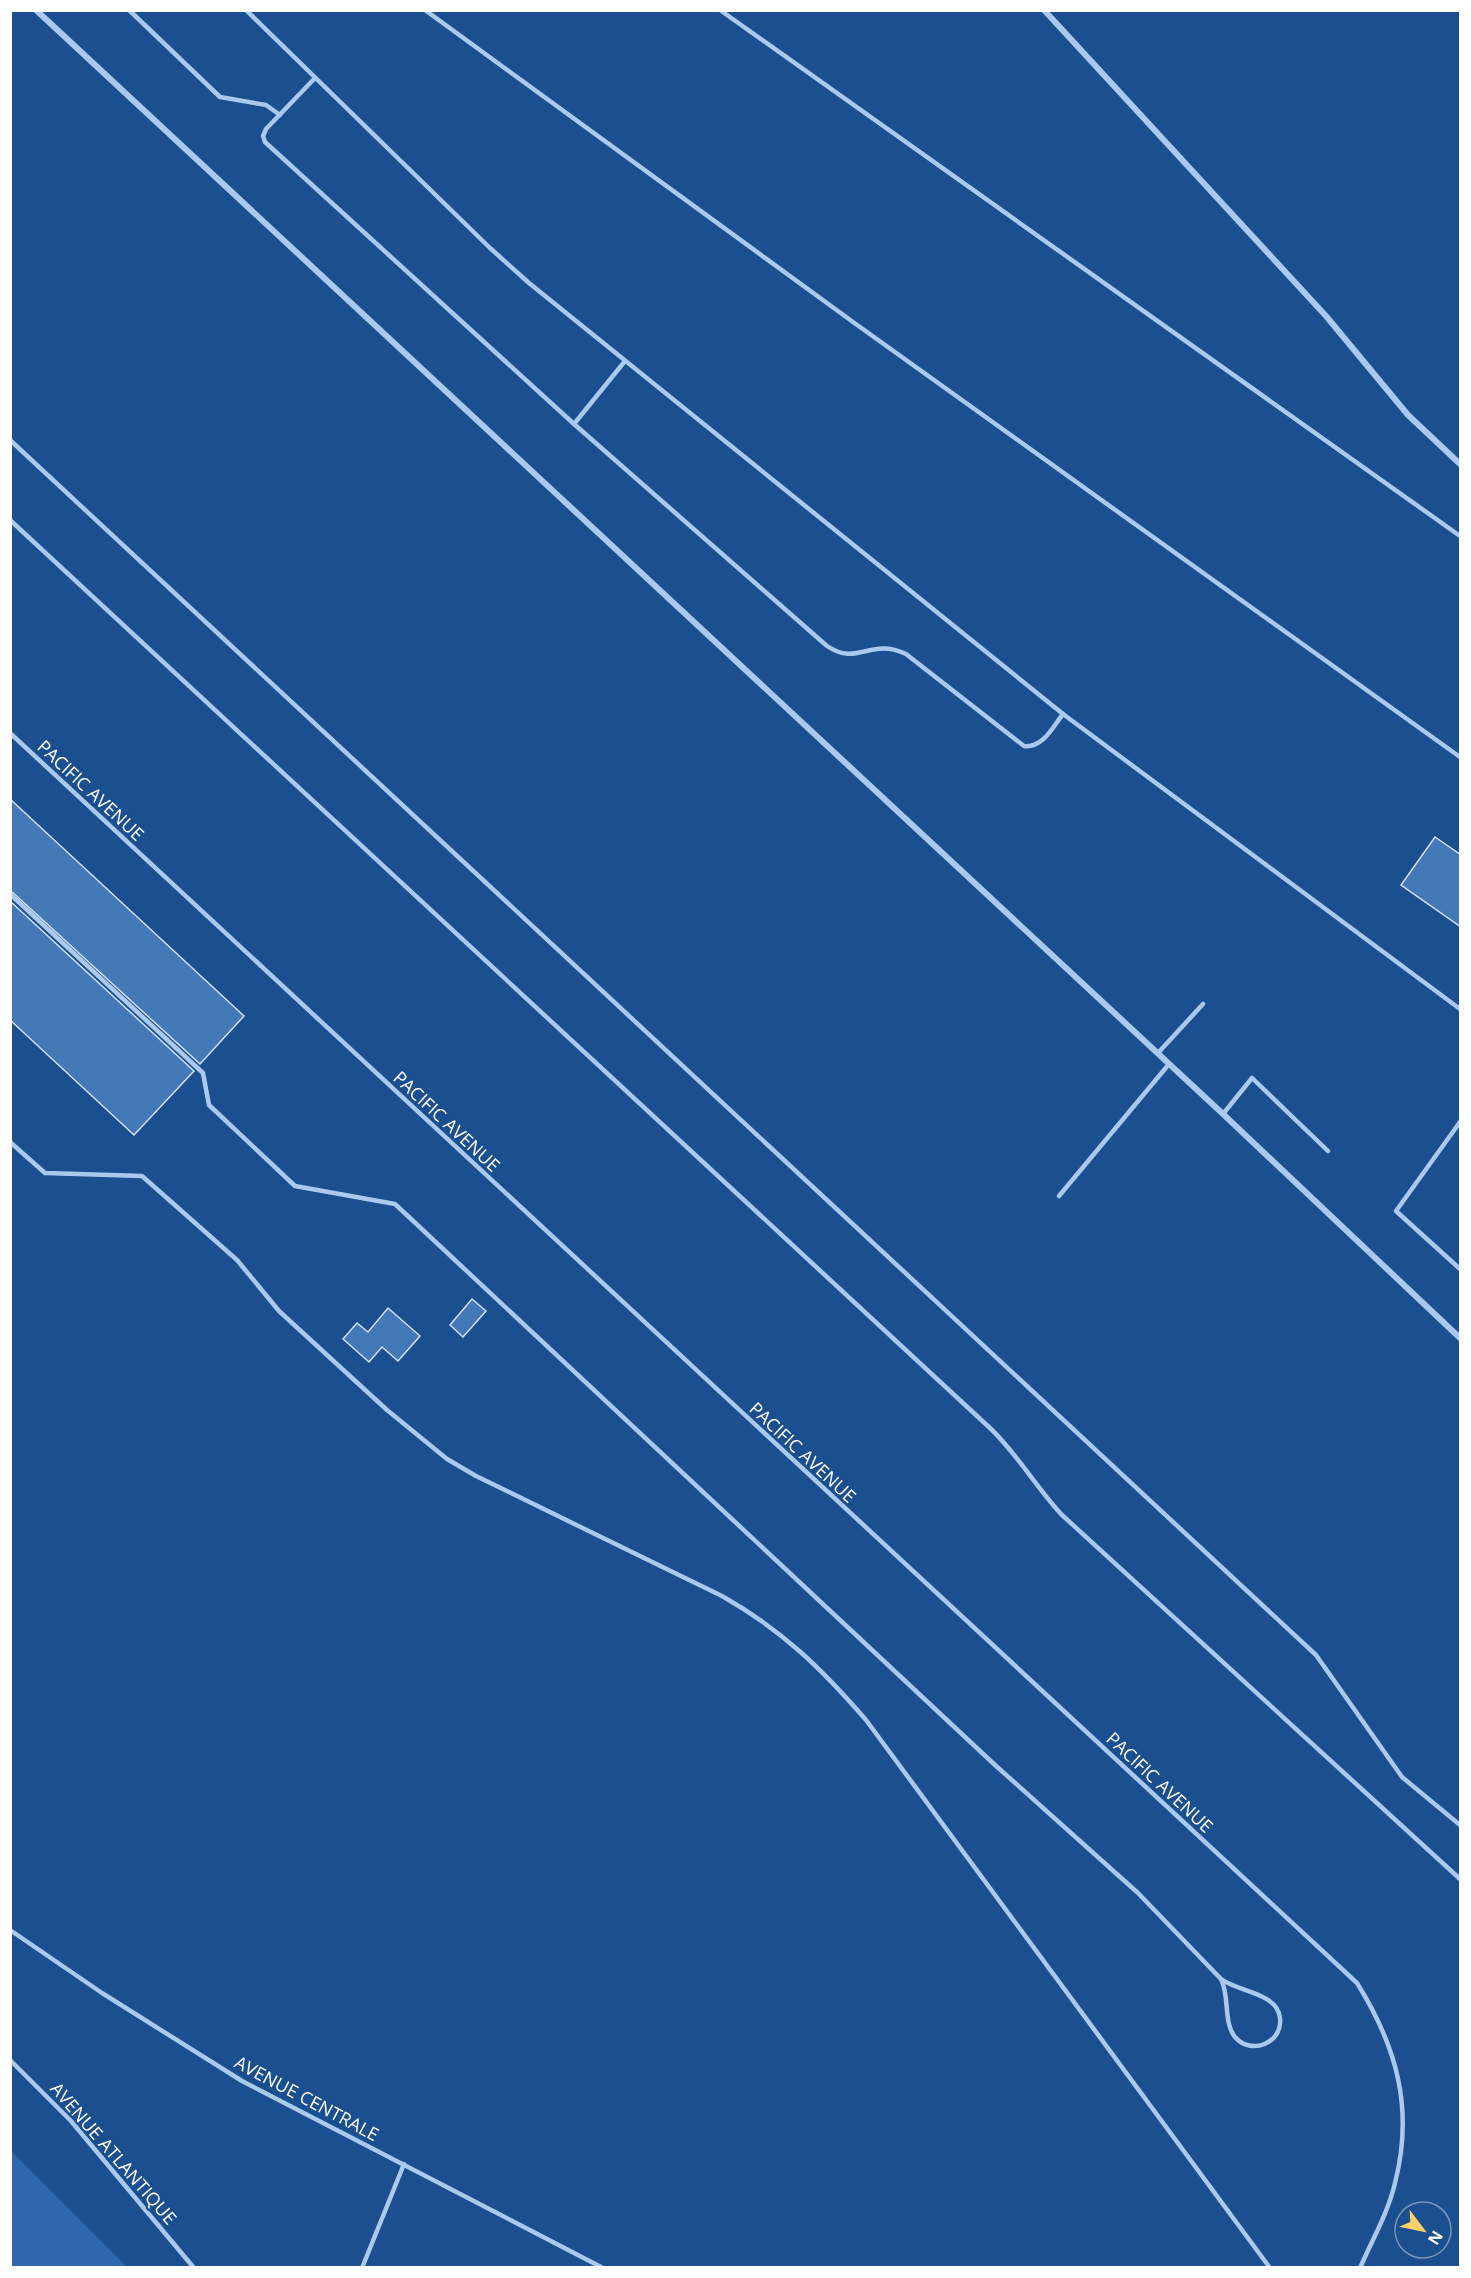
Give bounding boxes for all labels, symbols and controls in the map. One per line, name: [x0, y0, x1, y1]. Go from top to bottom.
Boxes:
street label: PACIFIC AVENUE: [32, 734, 150, 846]
street label: PACIFIC AVENUE: [388, 1065, 506, 1177]
street label: PACIFIC AVENUE: [744, 1396, 862, 1508]
street label: PACIFIC AVENUE: [1101, 1726, 1219, 1838]
street label: AVENUE CENTRALE: [231, 2050, 383, 2146]
street label: AVENUE ATLANTIQUE: [46, 2077, 182, 2229]
north arrow: [1393, 2200, 1453, 2260]
text: N: [1423, 2227, 1448, 2249]

